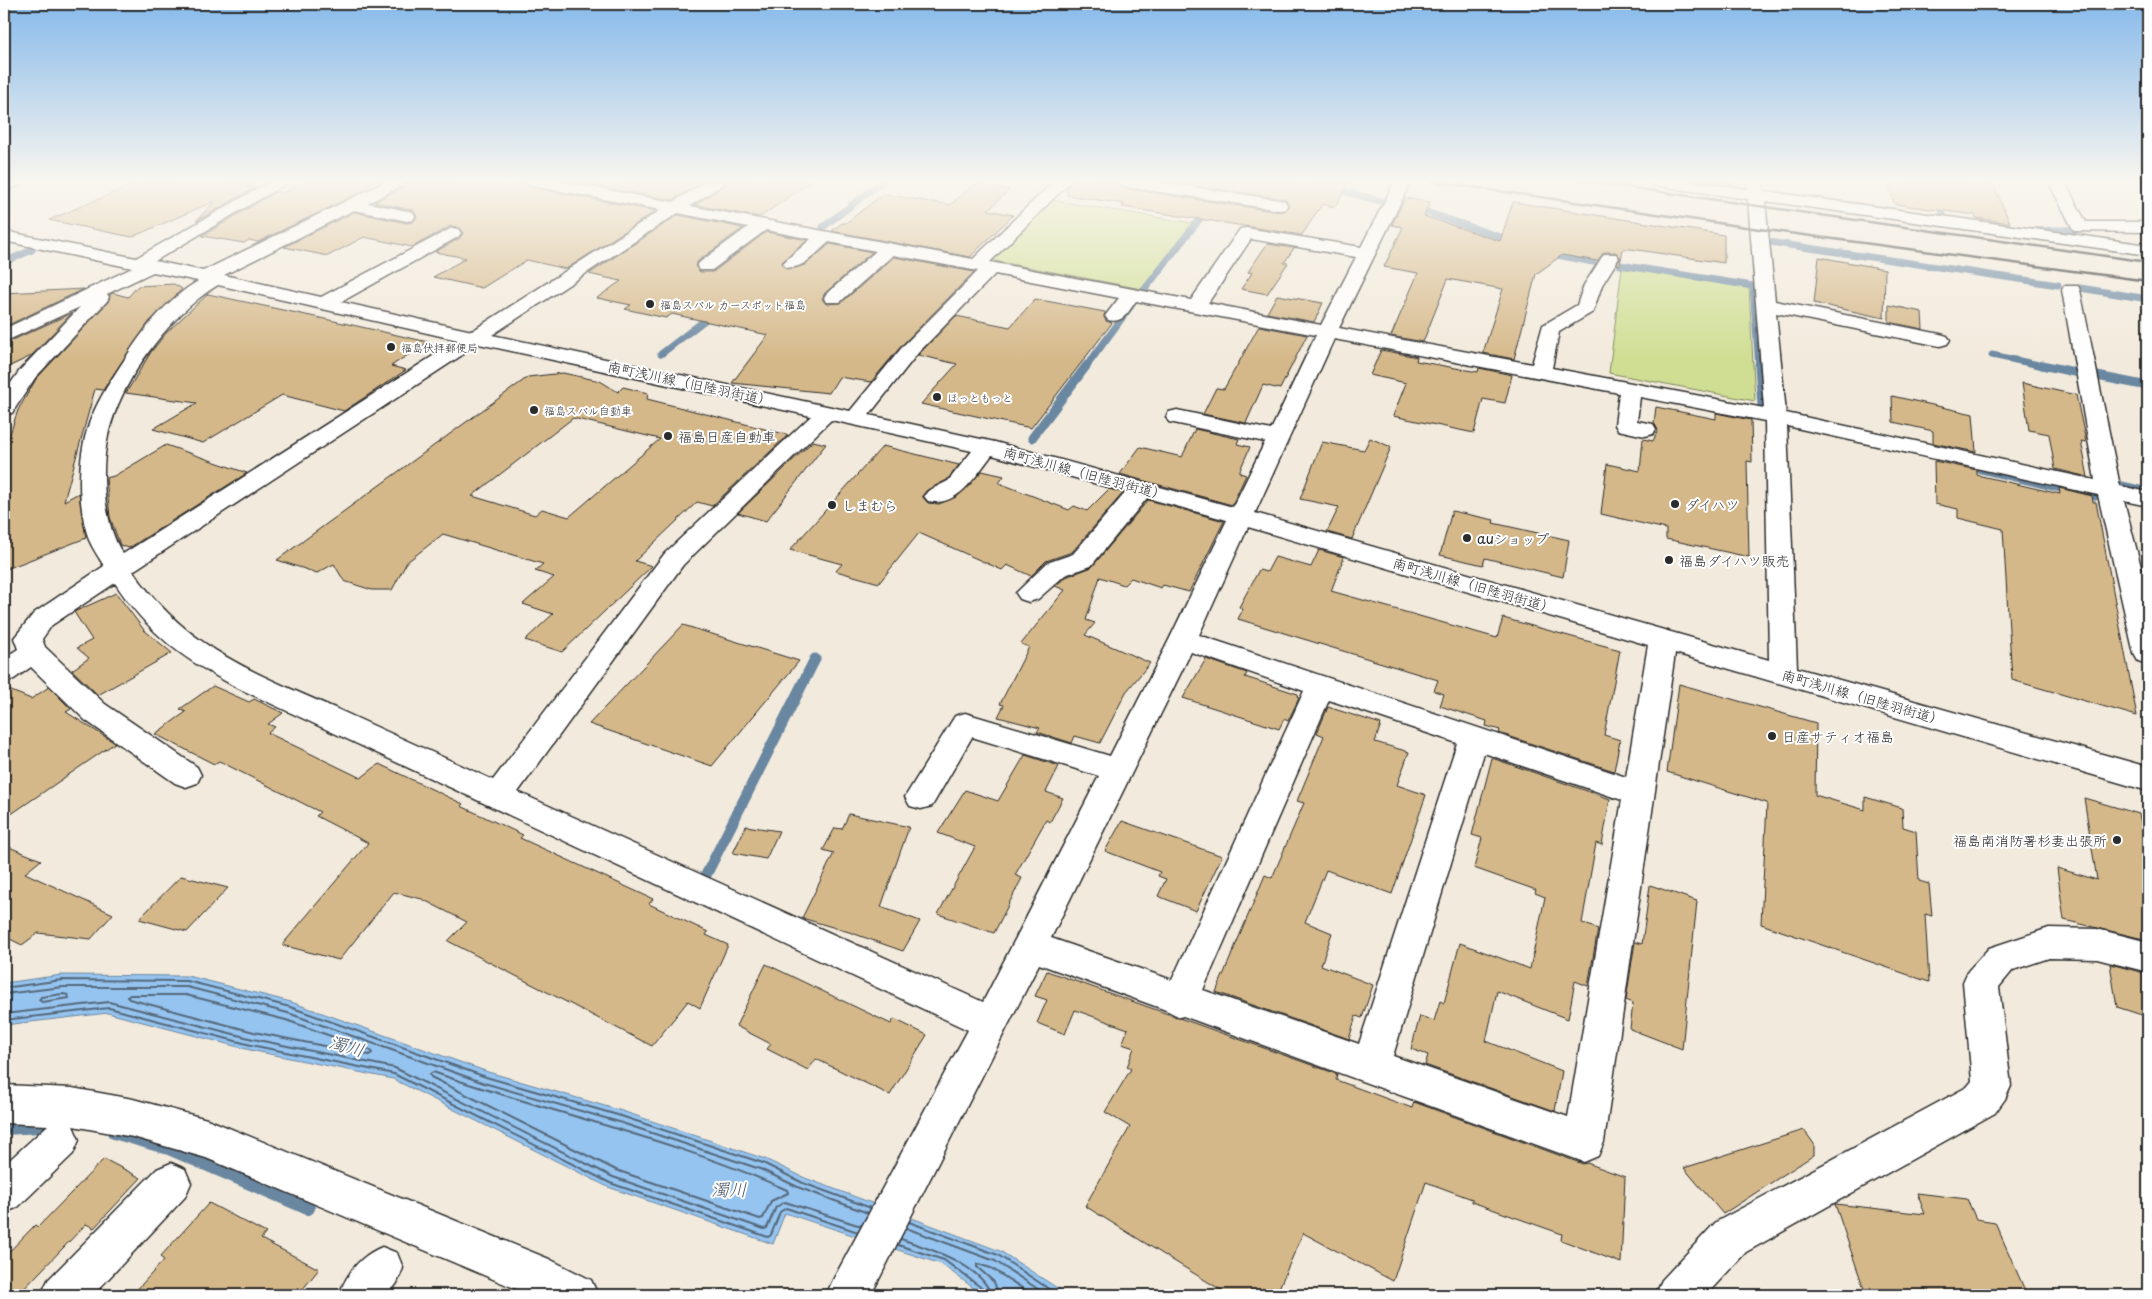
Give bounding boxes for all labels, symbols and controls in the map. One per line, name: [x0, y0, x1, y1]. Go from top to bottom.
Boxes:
place label: 福島スバル カースポット福島: [660, 296, 806, 313]
marker: 福島スバル カースポット福島: [644, 298, 656, 310]
place label: 福島伏拝郵便局: [401, 339, 478, 356]
marker: 福島伏拝郵便局: [385, 341, 397, 353]
street label: 南町浅川線（旧陸羽街道）: [606, 355, 774, 411]
place label: ほっともっと: [947, 389, 1013, 406]
marker: ほっともっと: [931, 391, 943, 403]
place label: 福島スバル自動車: [544, 402, 632, 419]
marker: 福島スバル自動車: [528, 404, 540, 416]
place label: 福島日産自動車: [678, 426, 776, 447]
marker: 福島日産自動車: [662, 430, 674, 442]
street label: 南町浅川線（旧陸羽街道）: [1001, 441, 1169, 505]
place label: ダイハツ: [1685, 494, 1740, 515]
place label: しまむら: [842, 495, 898, 516]
marker: ダイハツ: [1669, 498, 1681, 510]
marker: しまむら: [826, 499, 838, 511]
place label: auショップ: [1477, 528, 1549, 549]
marker: auショップ: [1461, 532, 1473, 544]
place label: 福島ダイハツ販売: [1679, 550, 1790, 571]
street label: 南町浅川線（旧陸羽街道）: [1390, 552, 1558, 618]
marker: 福島ダイハツ販売: [1663, 554, 1675, 566]
street label: 南町浅川線（旧陸羽街道）: [1779, 664, 1947, 730]
place label: 日産サティオ福島: [1782, 726, 1894, 747]
marker: 日産サティオ福島: [1766, 730, 1778, 742]
place label: 福島南消防署杉妻出張所: [1953, 830, 2107, 851]
marker: 福島南消防署杉妻出張所: [2111, 834, 2123, 846]
water label: 濁川: [326, 1027, 368, 1063]
water label: 濁川: [711, 1175, 747, 1202]

